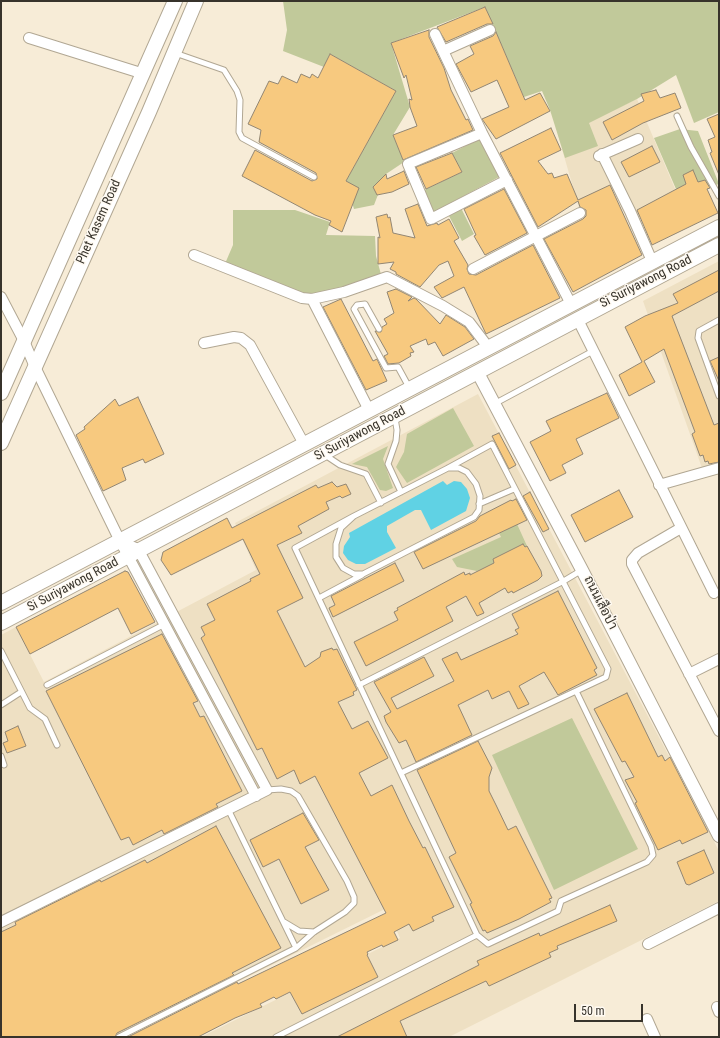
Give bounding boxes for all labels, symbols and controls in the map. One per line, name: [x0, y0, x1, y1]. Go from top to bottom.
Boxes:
street label: Phet Kasem Road: [73, 177, 125, 267]
street label: Si Suriyawong Road: [597, 252, 695, 312]
street label: Si Suriyawong Road: [312, 403, 408, 465]
street label: Si Suriyawong Road: [25, 554, 121, 616]
street label: ถนนเสือป่า: [580, 574, 620, 632]
scale bar: [576, 996, 645, 1022]
text: 50 m: [581, 1004, 605, 1018]

